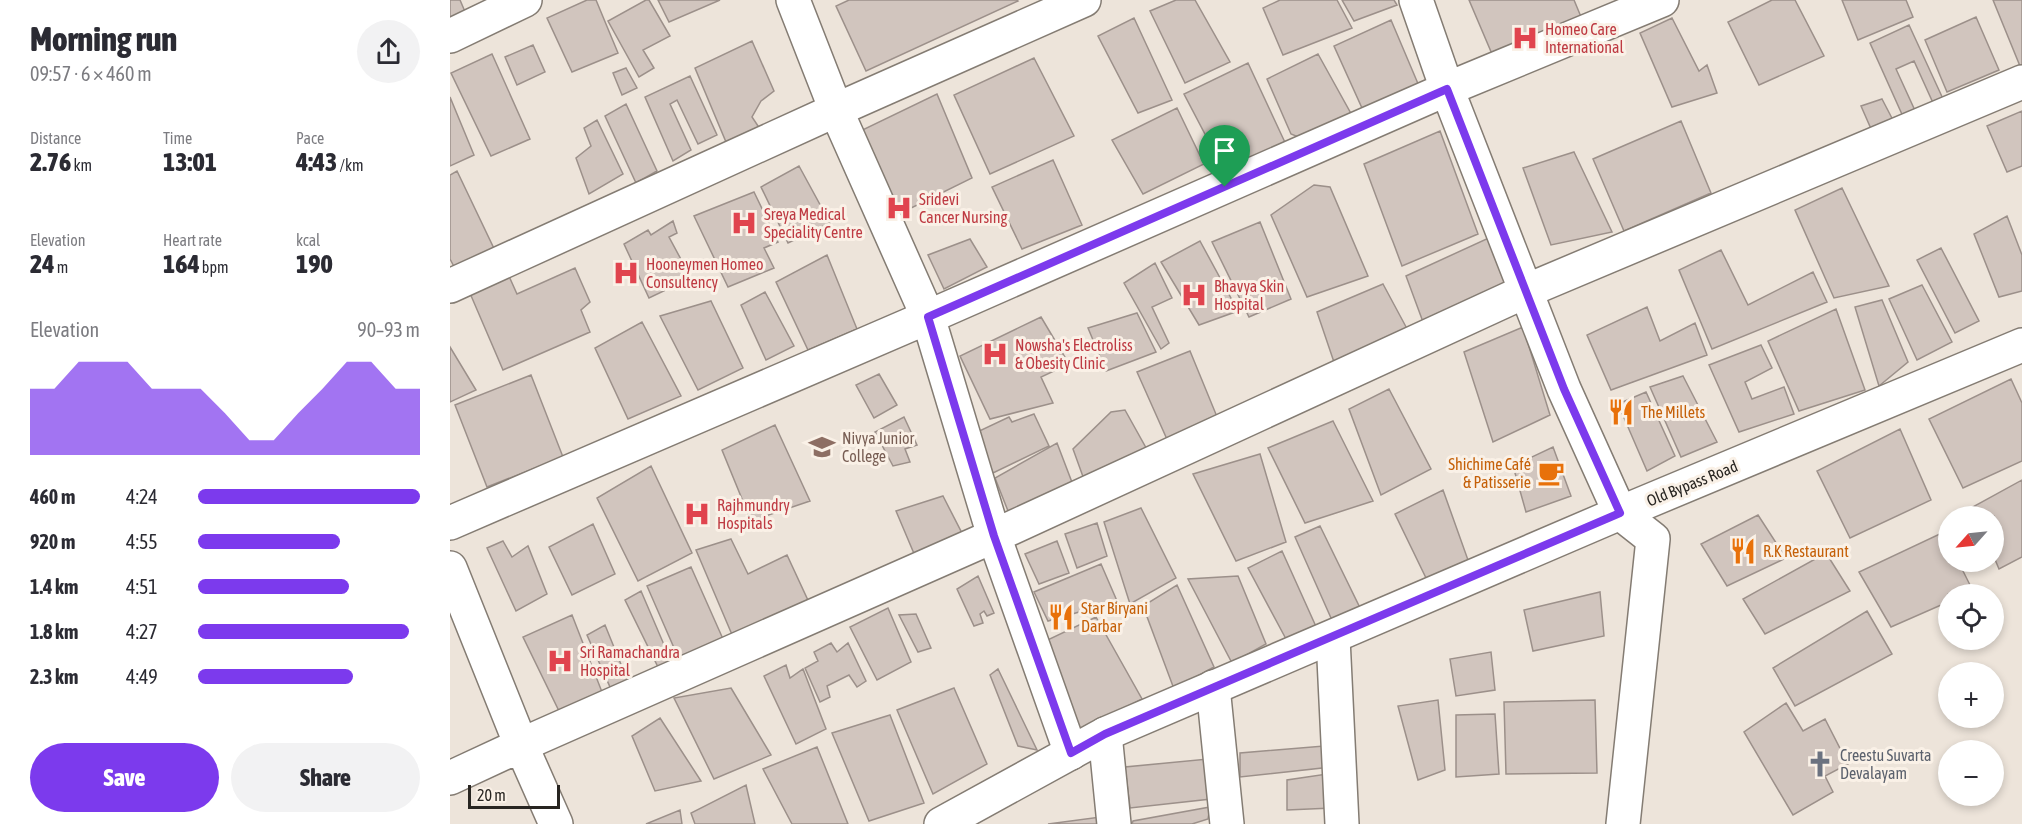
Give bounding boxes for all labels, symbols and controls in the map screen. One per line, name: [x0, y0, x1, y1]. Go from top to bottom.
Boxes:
text: Morning run: [30, 20, 177, 58]
button: share: [357, 20, 420, 83]
place label: Homeo Care International: [1545, 20, 1624, 56]
hospital icon: Homeo Care International: [1510, 23, 1540, 53]
text: 09:57 · 6 × 460 m: [30, 62, 152, 85]
pin: [1199, 125, 1250, 187]
text: Distance: [30, 129, 81, 147]
text: Time: [163, 129, 192, 147]
text: Pace: [296, 129, 324, 147]
icon: arrive: [1208, 134, 1241, 167]
text: 2.76: [30, 147, 71, 177]
text: 13:01: [163, 147, 217, 177]
text: 4:43: [296, 147, 337, 177]
text: km: [71, 156, 92, 174]
text: /km: [337, 156, 363, 174]
place label: Sridevi Cancer Nursing: [919, 190, 1007, 227]
hospital icon: Sridevi Cancer Nursing: [884, 193, 914, 223]
place label: Sreya Medical Speciality Centre: [764, 205, 863, 242]
hospital icon: Sreya Medical Speciality Centre: [729, 208, 759, 238]
text: Elevation: [30, 231, 85, 249]
text: Heart rate: [163, 231, 222, 249]
text: kcal: [296, 231, 320, 249]
text: 24: [30, 249, 54, 279]
text: 164: [163, 249, 200, 279]
text: 190: [296, 249, 333, 279]
place label: Hooneymen Homeo Consultency: [646, 255, 764, 292]
text: m: [54, 258, 68, 276]
text: bpm: [200, 258, 229, 276]
hospital icon: Hooneymen Homeo Consultency: [611, 258, 641, 288]
place label: Bhavya Skin Hospital: [1214, 277, 1284, 314]
hospital icon: Bhavya Skin Hospital: [1179, 280, 1209, 310]
text: Elevation: [30, 318, 99, 341]
text: 90–93 m: [357, 318, 420, 341]
place label: Nowsha's Electroliss & Obesity Clinic: [1015, 336, 1133, 373]
hospital icon: Nowsha's Electroliss & Obesity Clinic: [980, 339, 1010, 369]
restaurant icon: The Millets: [1606, 397, 1636, 427]
place label: The Millets: [1641, 403, 1706, 421]
place label: Nivya Junior College: [842, 429, 915, 466]
school or university icon: Nivya Junior College: [807, 432, 837, 462]
place label: Shichime Café & Patisserie: [1448, 455, 1531, 491]
street label: Old Bypass Road: [1644, 457, 1740, 510]
cafe icon: Shichime Café & Patisserie: [1536, 458, 1566, 488]
text: 460 m: [30, 485, 75, 508]
text: 4:24: [126, 485, 158, 508]
place label: Rajhmundry Hospitals: [717, 496, 790, 533]
hospital icon: Rajhmundry Hospitals: [682, 499, 712, 529]
north arrow: [1938, 506, 2004, 572]
map controls: [1938, 506, 2004, 806]
text: 920 m: [30, 530, 75, 553]
text: 4:55: [126, 530, 158, 553]
restaurant icon: R.K Restaurant: [1728, 536, 1758, 566]
place label: R.K Restaurant: [1763, 542, 1849, 560]
text: 1.4 km: [30, 575, 78, 598]
text: 4:51: [126, 575, 158, 598]
button: locate: [1938, 584, 2004, 650]
place label: Star Biryani Darbar: [1081, 599, 1148, 635]
restaurant icon: Star Biryani Darbar: [1046, 602, 1076, 632]
text: 1.8 km: [30, 620, 78, 643]
text: 4:27: [126, 620, 158, 643]
place label: Sri Ramachandra Hospital: [580, 643, 680, 680]
hospital icon: Sri Ramachandra Hospital: [545, 646, 575, 676]
button: +: [1938, 662, 2004, 728]
text: 2.3 km: [30, 665, 78, 688]
text: 4:49: [126, 665, 158, 688]
button: −: [1938, 740, 2004, 806]
button: Save: [30, 743, 219, 812]
button: Share: [231, 743, 420, 812]
place label: Creestu Suvarta Devalayam: [1840, 746, 1931, 783]
church icon: Creestu Suvarta Devalayam: [1805, 749, 1835, 779]
scale bar: [468, 782, 560, 810]
text: 20 m: [477, 786, 506, 804]

